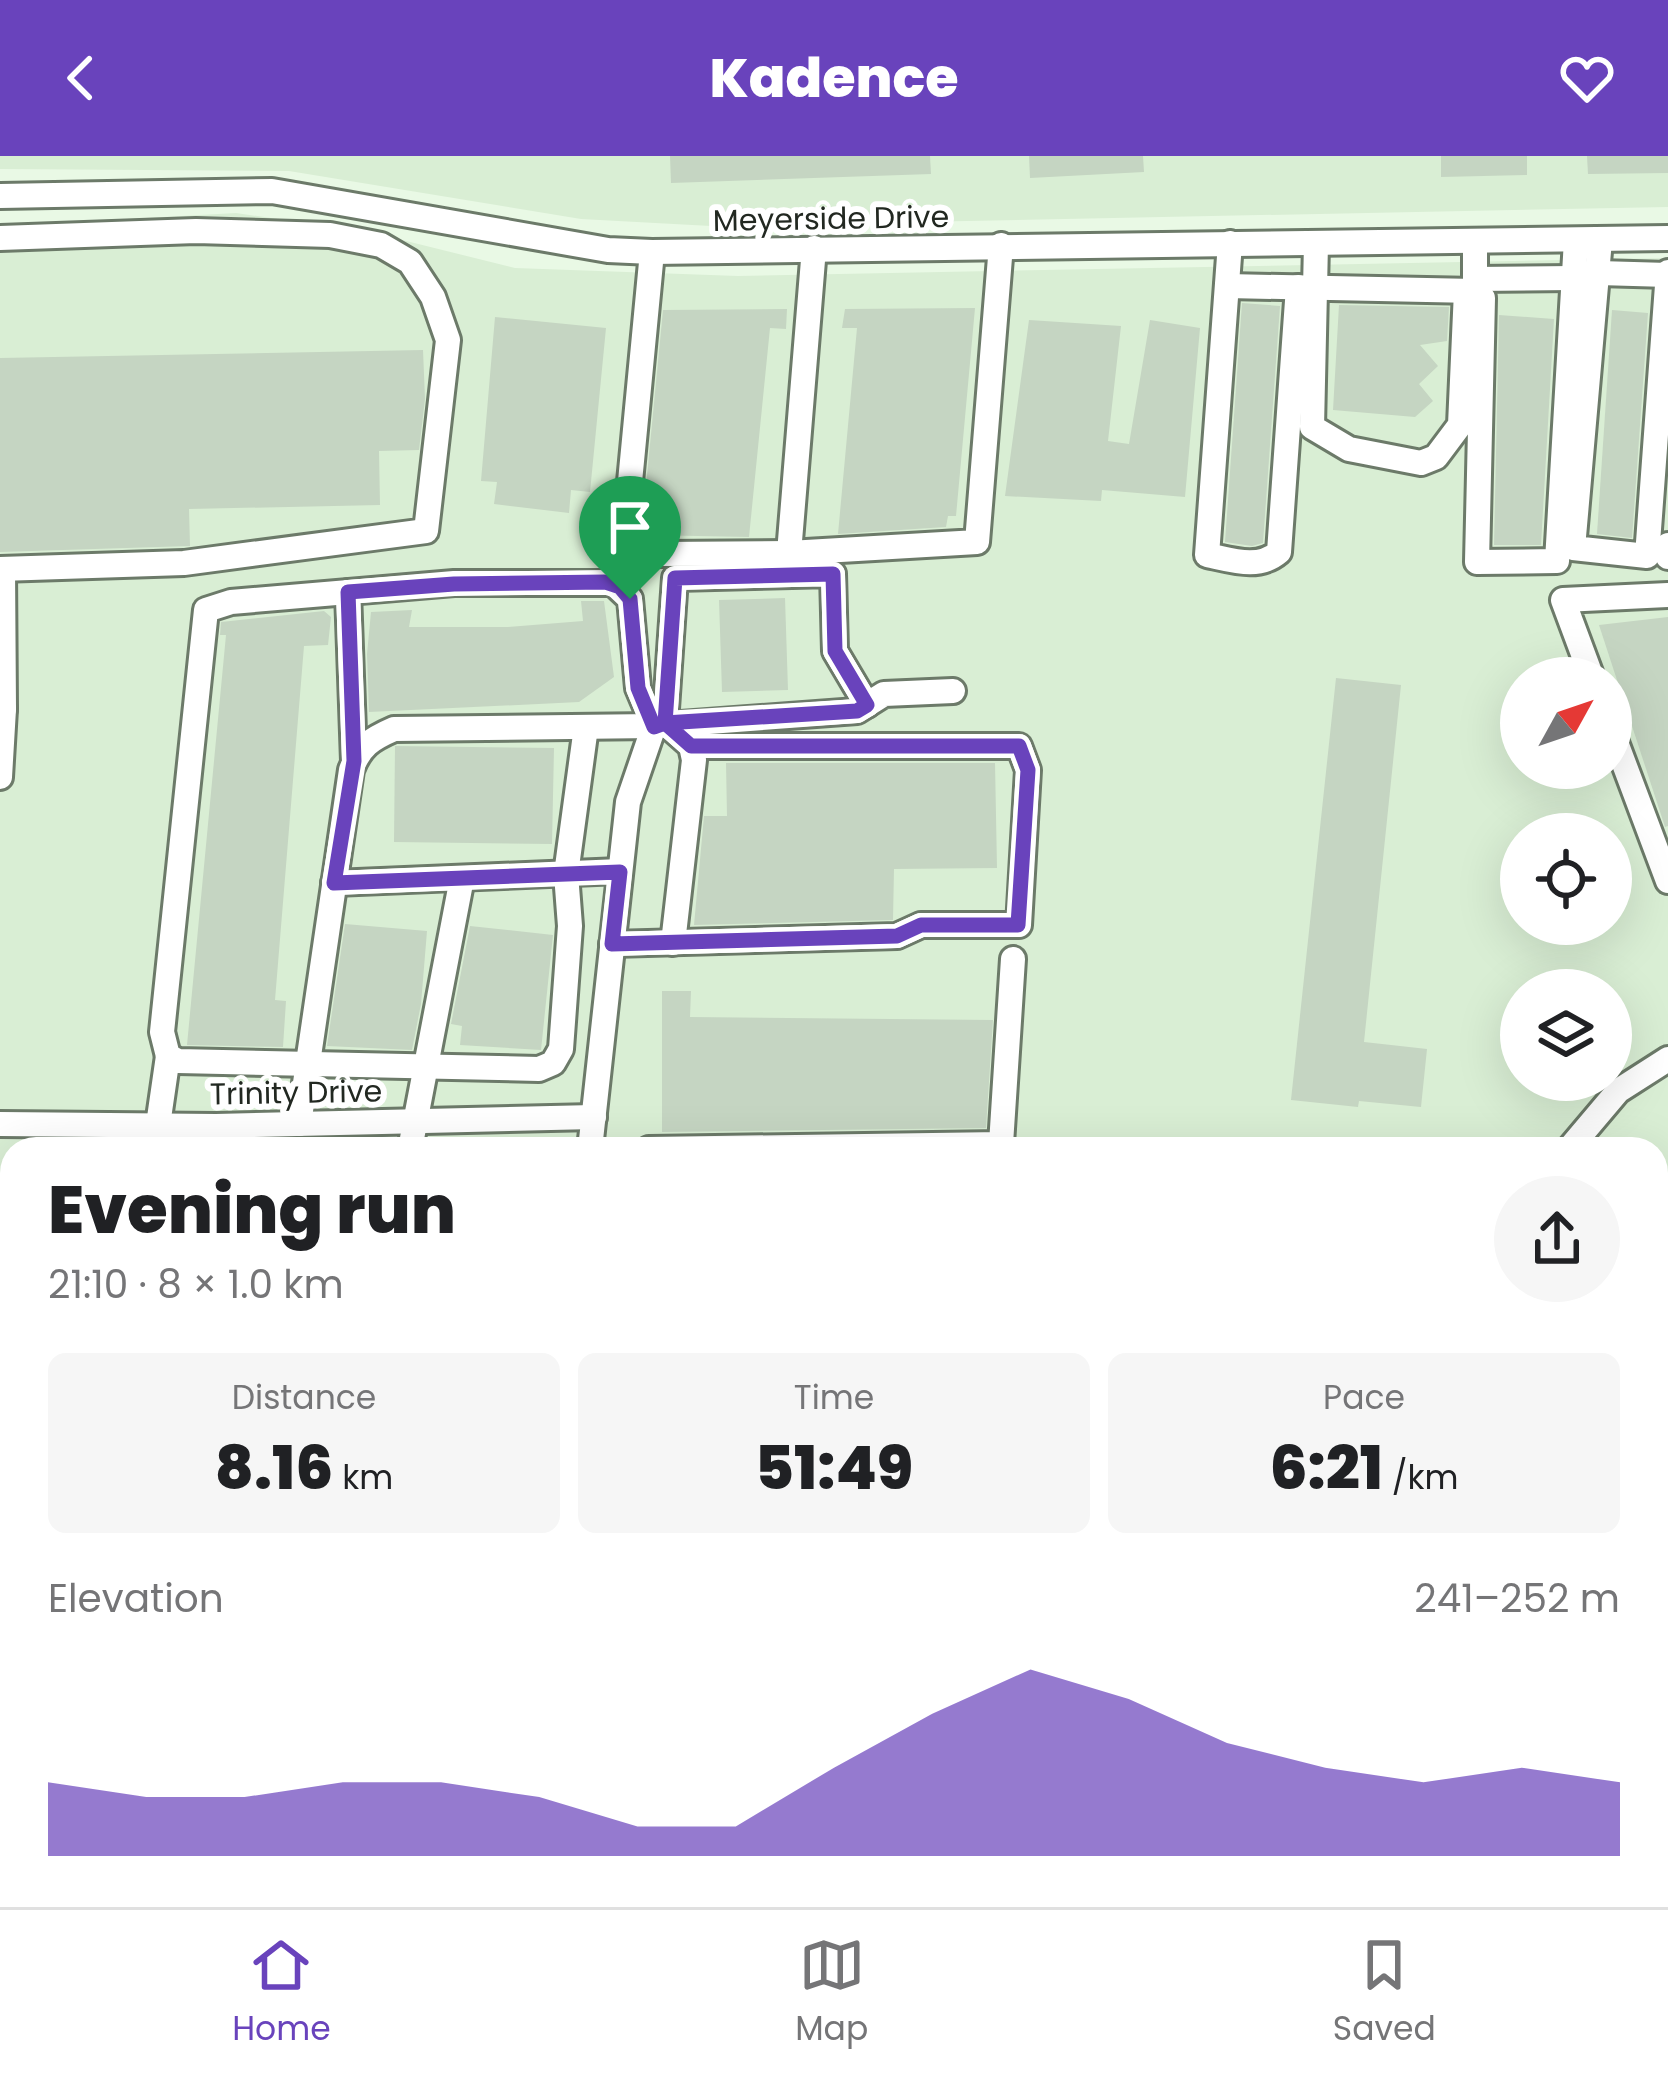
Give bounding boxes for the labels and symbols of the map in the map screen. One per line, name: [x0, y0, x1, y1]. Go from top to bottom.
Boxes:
street label: Meyerside Drive: [713, 195, 949, 242]
pin: [579, 476, 681, 599]
north arrow: [1500, 657, 1632, 789]
street label: Trinity Drive: [209, 1069, 383, 1116]

